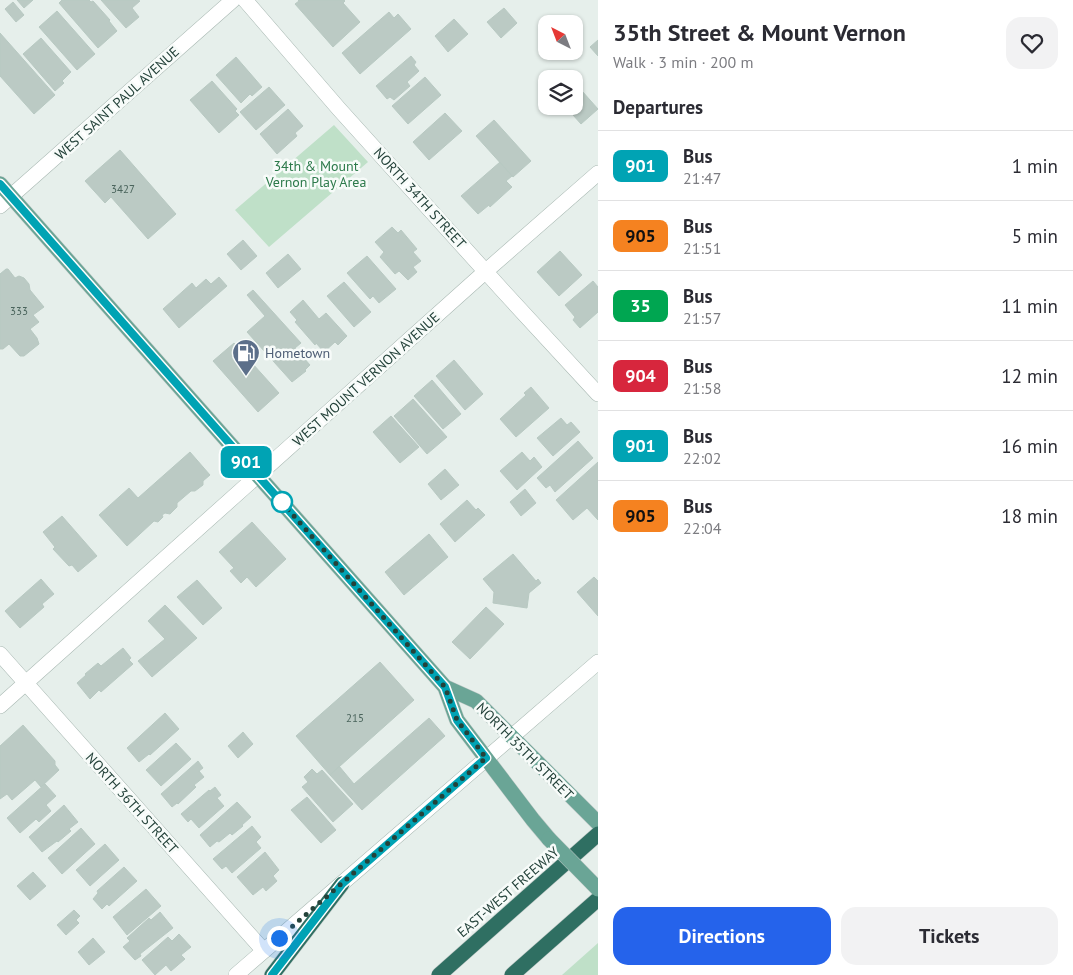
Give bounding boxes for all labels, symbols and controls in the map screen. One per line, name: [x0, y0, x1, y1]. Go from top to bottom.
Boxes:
north arrow: [538, 15, 582, 60]
map controls: [538, 15, 583, 115]
text: 35th Street & Mount Vernon: [613, 17, 906, 48]
button: heart: [1006, 17, 1058, 69]
street label: WEST SAINT PAUL AVENUE: [51, 43, 183, 163]
text: Walk · 3 min · 200 m: [613, 52, 753, 72]
button: layers: [538, 70, 583, 115]
text: Departures: [613, 95, 703, 119]
street label: NORTH 34TH STREET: [370, 144, 470, 252]
text: Bus: [683, 144, 712, 168]
text: 901: [625, 154, 656, 177]
text: 1 min: [1012, 154, 1058, 178]
park label: 34th & Mount Vernon Play Area: [265, 157, 366, 191]
text: 21:47: [683, 168, 721, 188]
house number: 3427: [111, 182, 135, 196]
text: Bus: [683, 214, 712, 238]
text: 905: [625, 224, 656, 247]
text: 5 min: [1012, 224, 1058, 248]
text: 21:51: [683, 238, 721, 258]
text: Bus: [683, 284, 712, 308]
text: 35: [630, 294, 651, 317]
text: 11 min: [1001, 294, 1058, 318]
house number: 333: [10, 304, 28, 318]
street label: WEST MOUNT VERNON AVENUE: [289, 308, 443, 450]
text: 21:57: [683, 308, 721, 328]
fuel station icon: Hometown: [231, 338, 261, 377]
place label: Hometown: [265, 344, 330, 362]
text: Bus: [683, 354, 712, 378]
text: 904: [625, 364, 656, 387]
text: 12 min: [1001, 364, 1058, 388]
text: 21:58: [683, 378, 721, 398]
text: Bus: [683, 424, 712, 448]
text: 901: [625, 434, 656, 457]
text: 16 min: [1001, 434, 1058, 458]
line badge: 901: [217, 446, 275, 478]
text: 22:02: [683, 448, 721, 468]
text: 901: [231, 450, 261, 473]
unlabelled marker: [271, 491, 293, 513]
text: Bus: [683, 494, 712, 518]
text: 905: [625, 504, 656, 527]
text: 18 min: [1001, 504, 1058, 528]
text: 22:04: [683, 518, 721, 538]
street label: NORTH 35TH STREET: [473, 699, 577, 803]
house number: 215: [346, 711, 364, 725]
street label: NORTH 36TH STREET: [82, 749, 182, 857]
street label: EAST-WEST FREEWAY: [453, 843, 563, 941]
button: Directions: [613, 907, 831, 965]
button: Tickets: [841, 907, 1058, 965]
your location: [267, 926, 292, 951]

